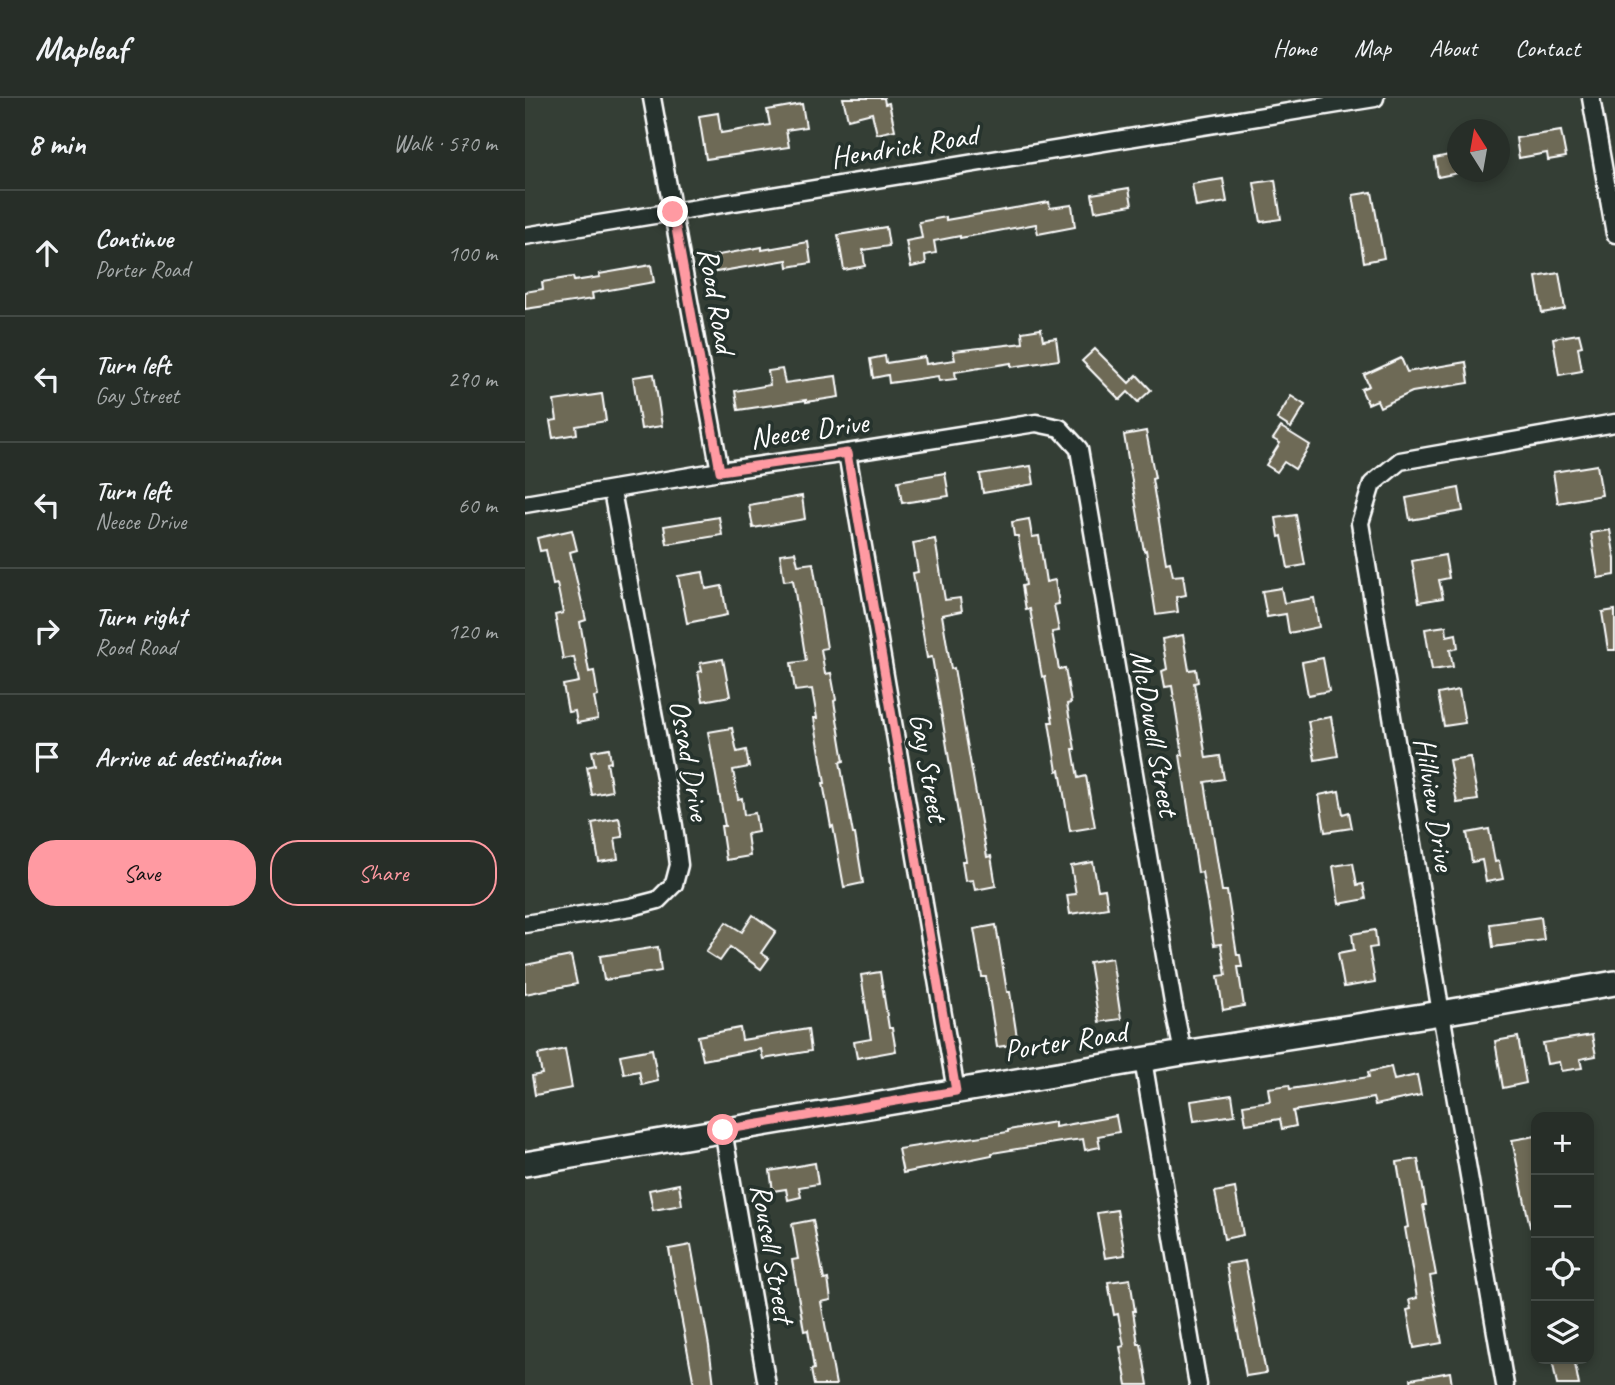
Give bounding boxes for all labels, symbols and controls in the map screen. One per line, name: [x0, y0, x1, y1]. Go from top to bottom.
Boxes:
text: Mapleaf: [35, 27, 127, 69]
text: Home: [1273, 33, 1316, 63]
text: Map: [1354, 33, 1391, 63]
text: About: [1429, 33, 1477, 63]
text: Contact: [1515, 33, 1580, 63]
street label: Hendrick Road: [828, 115, 984, 176]
north arrow: [1447, 119, 1510, 182]
text: 8 min: [28, 125, 85, 163]
text: Walk · 570 m: [393, 129, 497, 158]
route end: [657, 196, 688, 227]
text: Continue: [95, 222, 173, 255]
icon: ahead: [28, 234, 66, 272]
text: 100 m: [448, 239, 497, 268]
street label: Rood Road: [689, 244, 746, 360]
text: Porter Road: [95, 255, 190, 284]
text: Turn left: [95, 348, 170, 381]
icon: left: [28, 360, 66, 398]
text: 290 m: [448, 365, 497, 394]
text: Gay Street: [95, 381, 179, 410]
street label: Neece Drive: [747, 403, 873, 457]
text: Turn left: [95, 474, 170, 507]
icon: left: [28, 486, 66, 524]
text: 60 m: [458, 491, 497, 520]
text: Neece Drive: [95, 507, 186, 536]
text: Turn right: [95, 600, 186, 633]
icon: right: [28, 612, 66, 650]
text: 120 m: [448, 617, 497, 646]
text: Rood Road: [95, 633, 177, 662]
street label: McDowell Street: [1122, 647, 1189, 822]
street label: Ossad Drive: [661, 697, 720, 825]
street label: Gay Street: [901, 710, 958, 827]
street label: Hillview Drive: [1406, 735, 1465, 876]
icon: arrive: [28, 738, 66, 776]
text: Arrive at destination: [95, 741, 281, 774]
button: Save: [28, 840, 256, 906]
button: Share: [270, 840, 497, 906]
street label: Porter Road: [1001, 1012, 1133, 1069]
map controls: [1531, 1112, 1594, 1364]
button: +: [1531, 1112, 1594, 1175]
route start: [707, 1114, 738, 1145]
button: −: [1531, 1175, 1594, 1238]
street label: Rousell Street: [742, 1181, 805, 1329]
button: locate: [1531, 1238, 1594, 1301]
button: layers: [1531, 1301, 1594, 1364]

